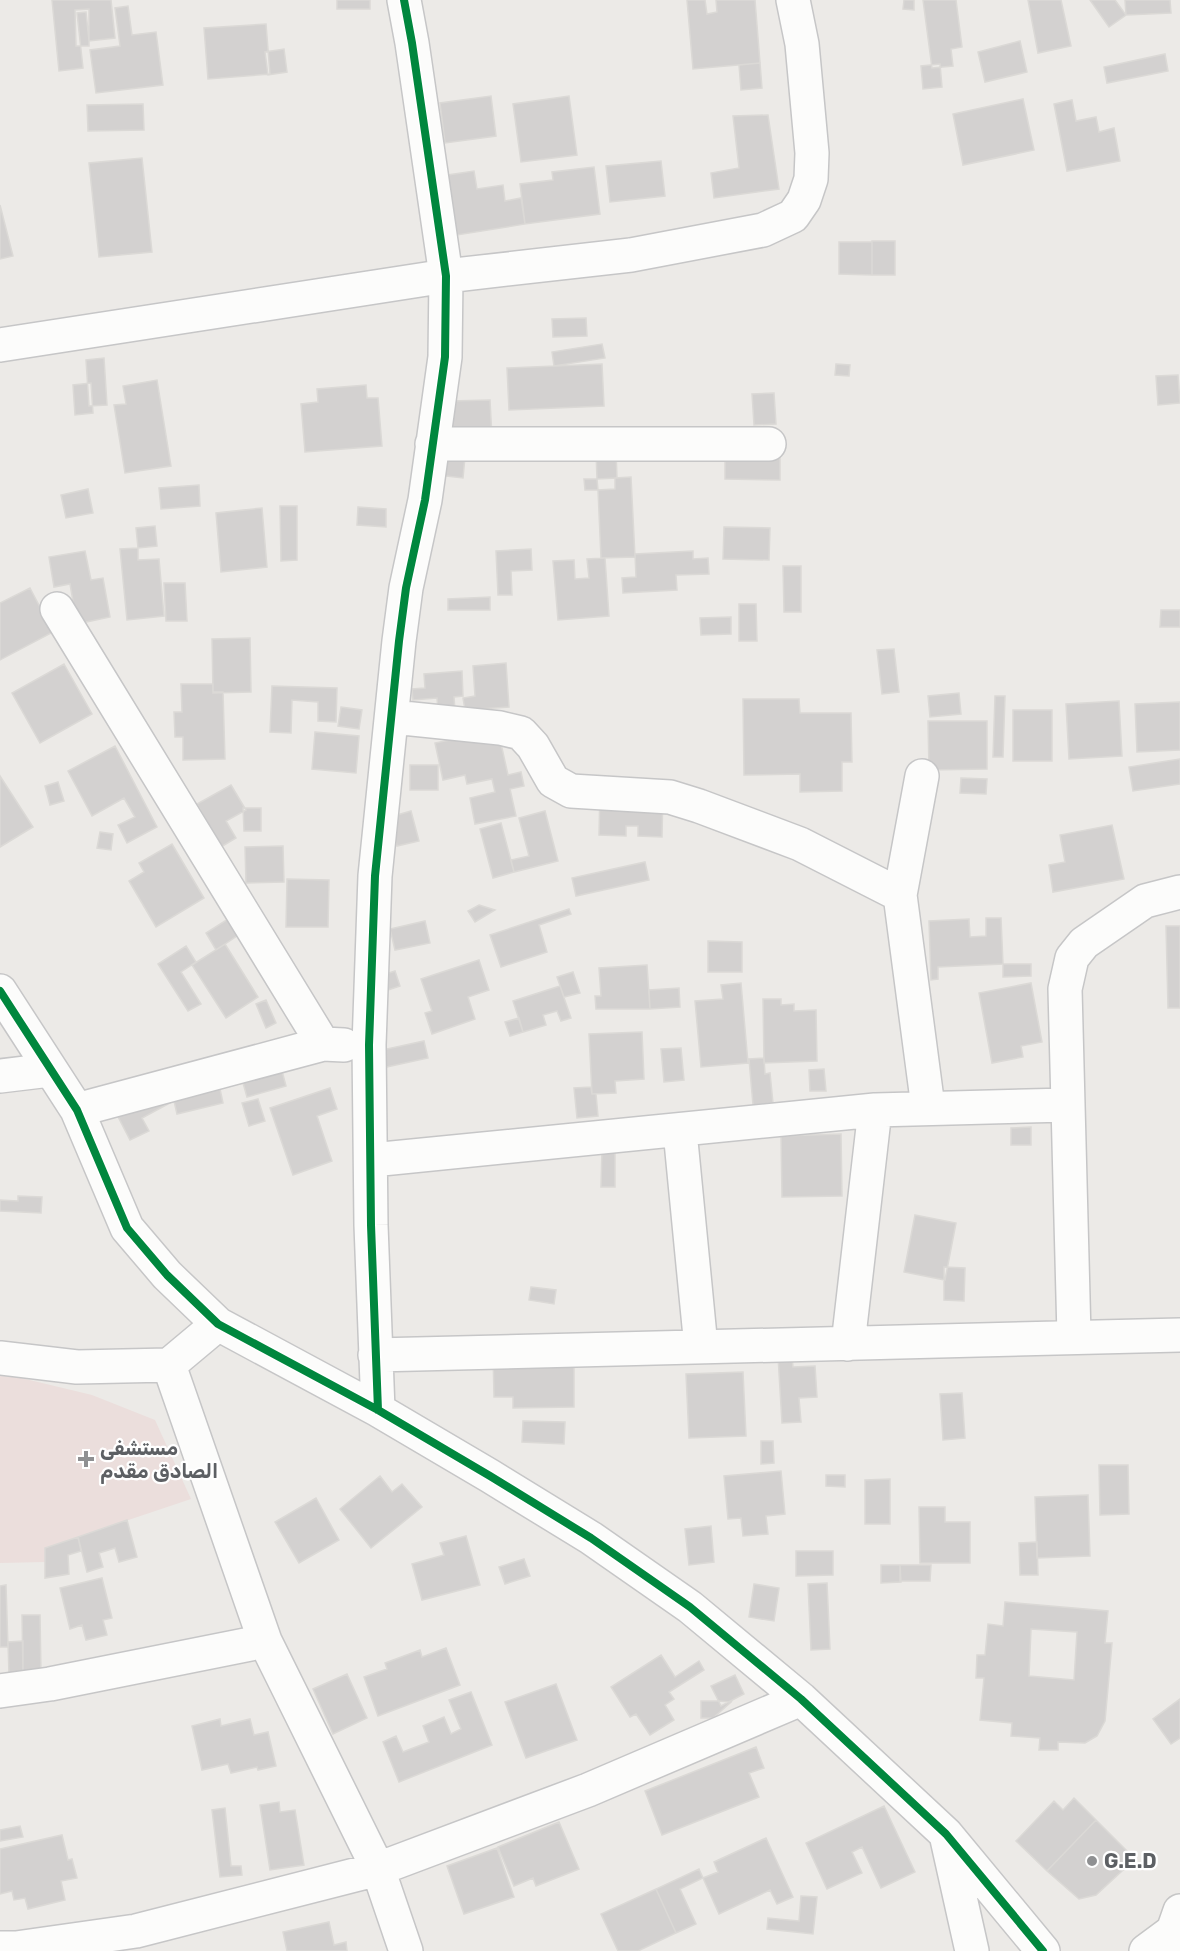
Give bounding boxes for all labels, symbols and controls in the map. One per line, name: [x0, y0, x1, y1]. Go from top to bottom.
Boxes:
place label: مستشفى الصادق مقدم: [100, 1436, 218, 1484]
marker: مستشفى الصادق مقدم: [77, 1450, 95, 1468]
place label: G.E.D: [1104, 1849, 1157, 1873]
marker: G.E.D: [1085, 1854, 1099, 1868]

